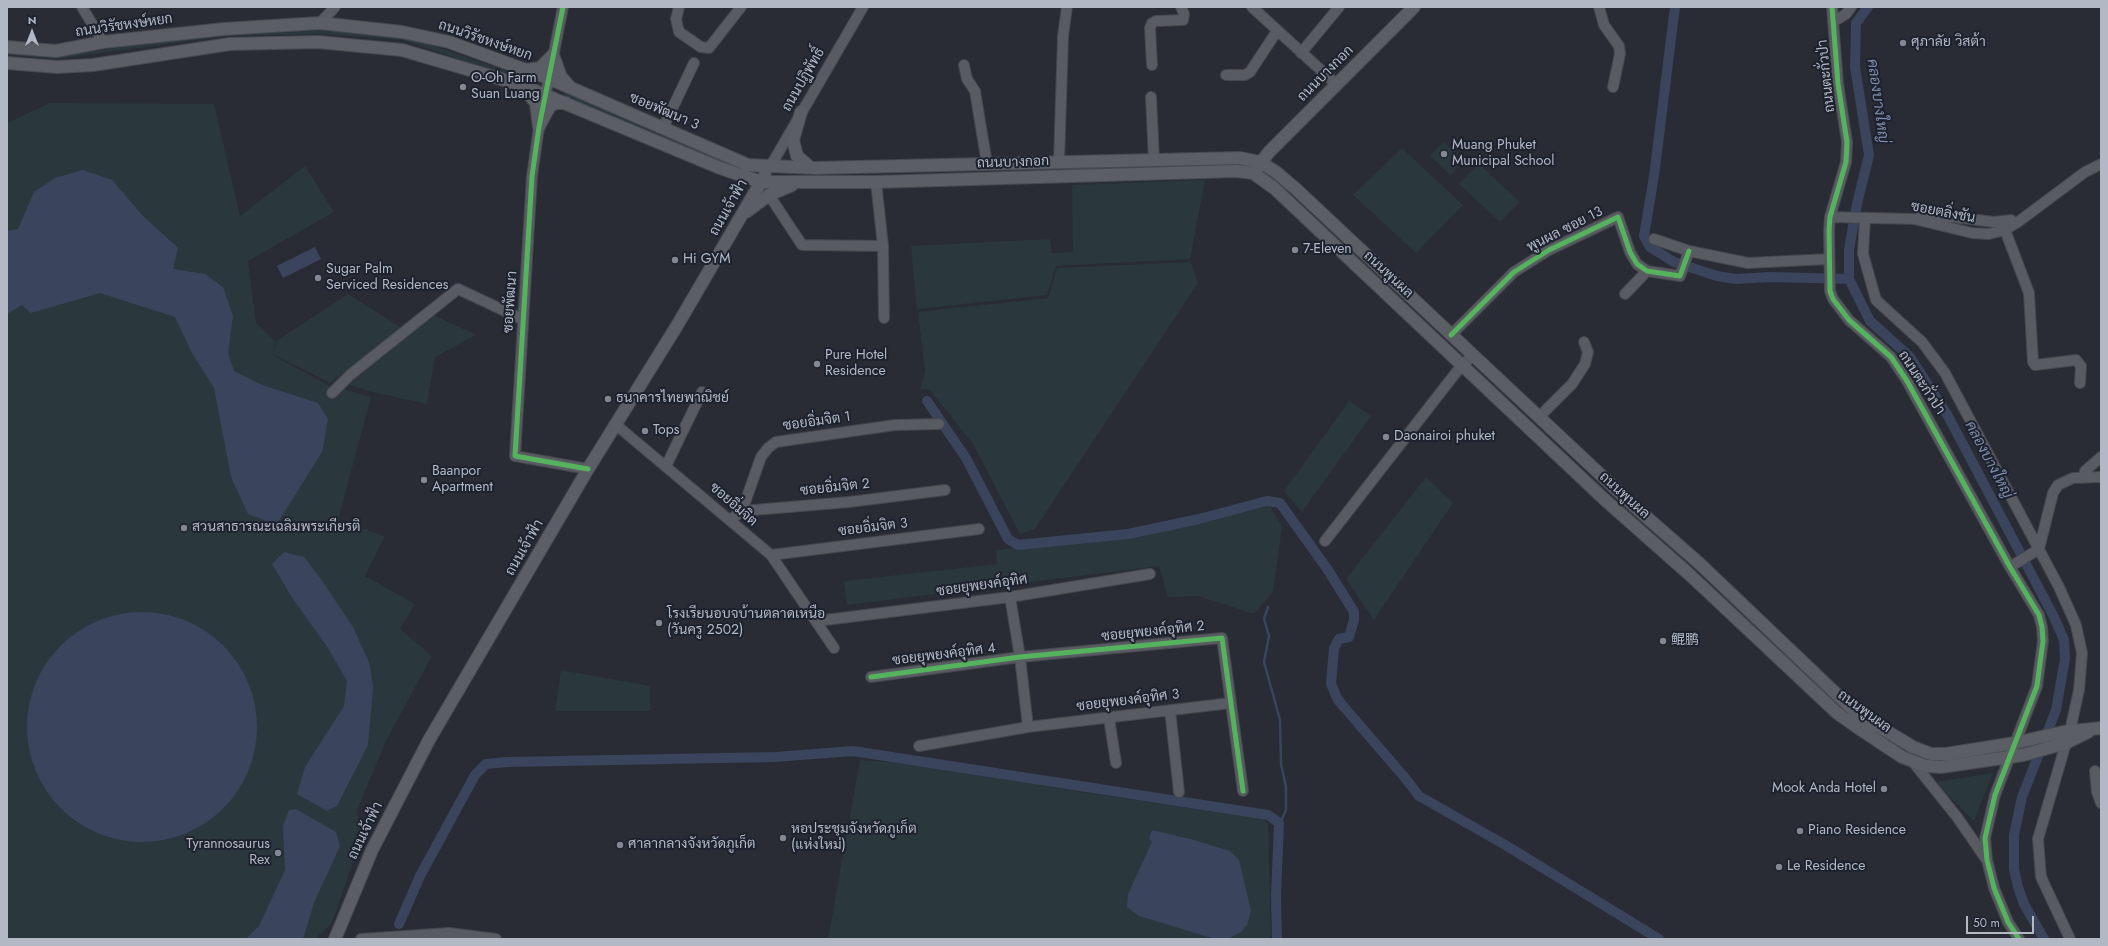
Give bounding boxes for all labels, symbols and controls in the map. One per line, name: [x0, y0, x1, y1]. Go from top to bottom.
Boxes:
street label: ถนนวิรัชหงษ์หยก: [74, 11, 174, 41]
north arrow: [12, 12, 52, 52]
text: N: [28, 12, 36, 28]
street label: ถนนวิรัชหงษ์หยก: [436, 17, 534, 65]
place label: ศุภาลัย วิสต้า: [1911, 35, 1986, 51]
marker: ศุภาลัย วิสต้า: [1898, 38, 1908, 48]
street label: ถนนตะกั่วป่า: [1815, 39, 1839, 113]
street label: ถนนบางกอก: [1294, 42, 1358, 106]
street label: ถนนปฏิพัทธิ์: [779, 45, 829, 115]
water label: คลองบางใหญ่: [1862, 58, 1892, 144]
place label: O-Oh Farm Suan Luang: [471, 71, 540, 104]
marker: O-Oh Farm Suan Luang: [458, 82, 468, 92]
street label: ซอยพัฒนา 3: [627, 90, 701, 134]
place label: Muang Phuket Municipal School: [1452, 138, 1554, 170]
marker: Muang Phuket Municipal School: [1439, 149, 1449, 159]
street label: ถนนบางกอก: [976, 153, 1050, 173]
street label: ถนนเจ้าฟ้า: [706, 177, 752, 239]
street label: ซอยตลิ่งชัน: [1909, 199, 1977, 227]
street label: พูนผล ซอย 13: [1524, 204, 1606, 256]
place label: 7-Eleven: [1303, 242, 1352, 258]
marker: 7-Eleven: [1290, 245, 1300, 255]
street label: ถนนพูนผล: [1360, 248, 1416, 302]
place label: Hi GYM: [683, 252, 730, 268]
marker: Hi GYM: [670, 255, 680, 265]
place label: Sugar Palm Serviced Residences: [326, 262, 448, 294]
street label: ซอยพัฒนา: [500, 270, 522, 334]
marker: Sugar Palm Serviced Residences: [313, 273, 323, 283]
place label: Pure Hotel Residence: [825, 348, 887, 380]
street label: ถนนตะกั่วป่า: [1894, 348, 1948, 418]
marker: Pure Hotel Residence: [812, 359, 822, 369]
place label: ธนาคารไทยพาณิชย์: [616, 391, 729, 407]
marker: ธนาคารไทยพาณิชย์: [603, 394, 613, 404]
street label: ซอยอิ่มจิต 1: [782, 409, 852, 435]
water label: คลองบางใหญ่: [1960, 418, 2016, 502]
place label: Tops: [653, 423, 679, 439]
marker: Tops: [640, 426, 650, 436]
place label: Daonairoi phuket: [1394, 429, 1495, 445]
marker: Daonairoi phuket: [1381, 432, 1391, 442]
place label: Baanpor Apartment: [432, 464, 493, 496]
street label: ถนนพูนผล: [1595, 469, 1653, 523]
marker: Baanpor Apartment: [419, 475, 429, 485]
street label: ซอยอิ่มจิต 2: [799, 476, 871, 500]
street label: ซอยอิ่มจิต: [706, 480, 760, 530]
street label: ซอยอิ่มจิต 3: [837, 515, 909, 541]
street label: ถนนเจ้าฟ้า: [502, 517, 548, 579]
place label: สวนสาธารณะเฉลิมพระเกียรติ: [192, 520, 360, 536]
marker: สวนสาธารณะเฉลิมพระเกียรติ: [179, 523, 189, 533]
street label: ซอยยุพยงค์อุทิศ: [935, 571, 1029, 601]
place label: โรงเรียนอบจบ้านตลาดเหนือ (วันครู 2502): [667, 607, 825, 640]
marker: โรงเรียนอบจบ้านตลาดเหนือ (วันครู 2502): [654, 618, 664, 628]
street label: ซอยยุพยงค์อุทิศ 2: [1101, 618, 1205, 646]
place label: 鲲鹏: [1671, 633, 1699, 649]
marker: 鲲鹏: [1658, 636, 1668, 646]
street label: ซอยยุพยงค์อุทิศ 4: [891, 640, 997, 670]
street label: ซอยยุพยงค์อุทิศ 3: [1076, 686, 1180, 716]
street label: ถนนพูนผล: [1834, 687, 1894, 737]
place label: Mook Anda Hotel: [1772, 781, 1876, 797]
marker: Mook Anda Hotel: [1879, 784, 1889, 794]
street label: ถนนเจ้าฟ้า: [345, 800, 387, 862]
place label: หอประชุมจังหวัดภูเก็ต (แห่งใหม่): [791, 822, 917, 854]
place label: Piano Residence: [1808, 823, 1906, 839]
marker: Piano Residence: [1795, 826, 1805, 836]
marker: หอประชุมจังหวัดภูเก็ต (แห่งใหม่): [778, 833, 788, 843]
place label: Tyrannosaurus Rex: [186, 837, 270, 870]
place label: ศาลากลางจังหวัดภูเก็ต: [628, 837, 755, 853]
marker: ศาลากลางจังหวัดภูเก็ต: [615, 840, 625, 850]
marker: Tyrannosaurus Rex: [273, 848, 283, 858]
place label: Le Residence: [1787, 859, 1865, 875]
marker: Le Residence: [1774, 862, 1784, 872]
scale bar: [1968, 908, 2036, 934]
text: 50 m: [1973, 914, 2000, 932]

